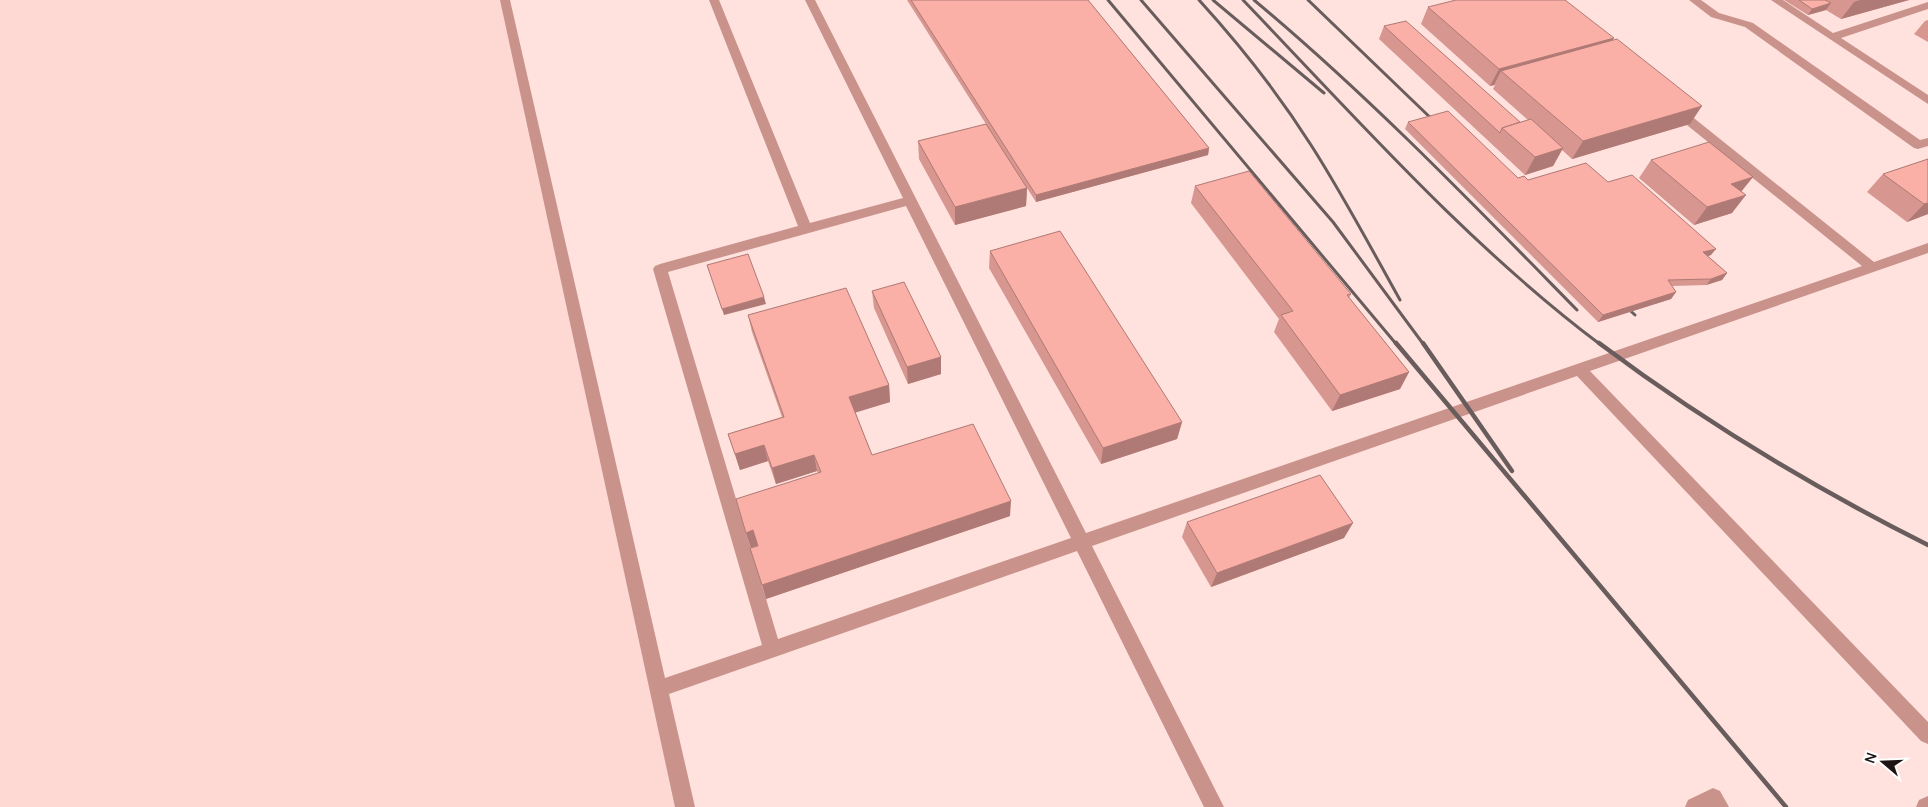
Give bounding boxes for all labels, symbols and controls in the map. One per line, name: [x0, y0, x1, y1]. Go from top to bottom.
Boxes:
north arrow: [1858, 737, 1908, 787]
text: N: [1860, 750, 1881, 765]

